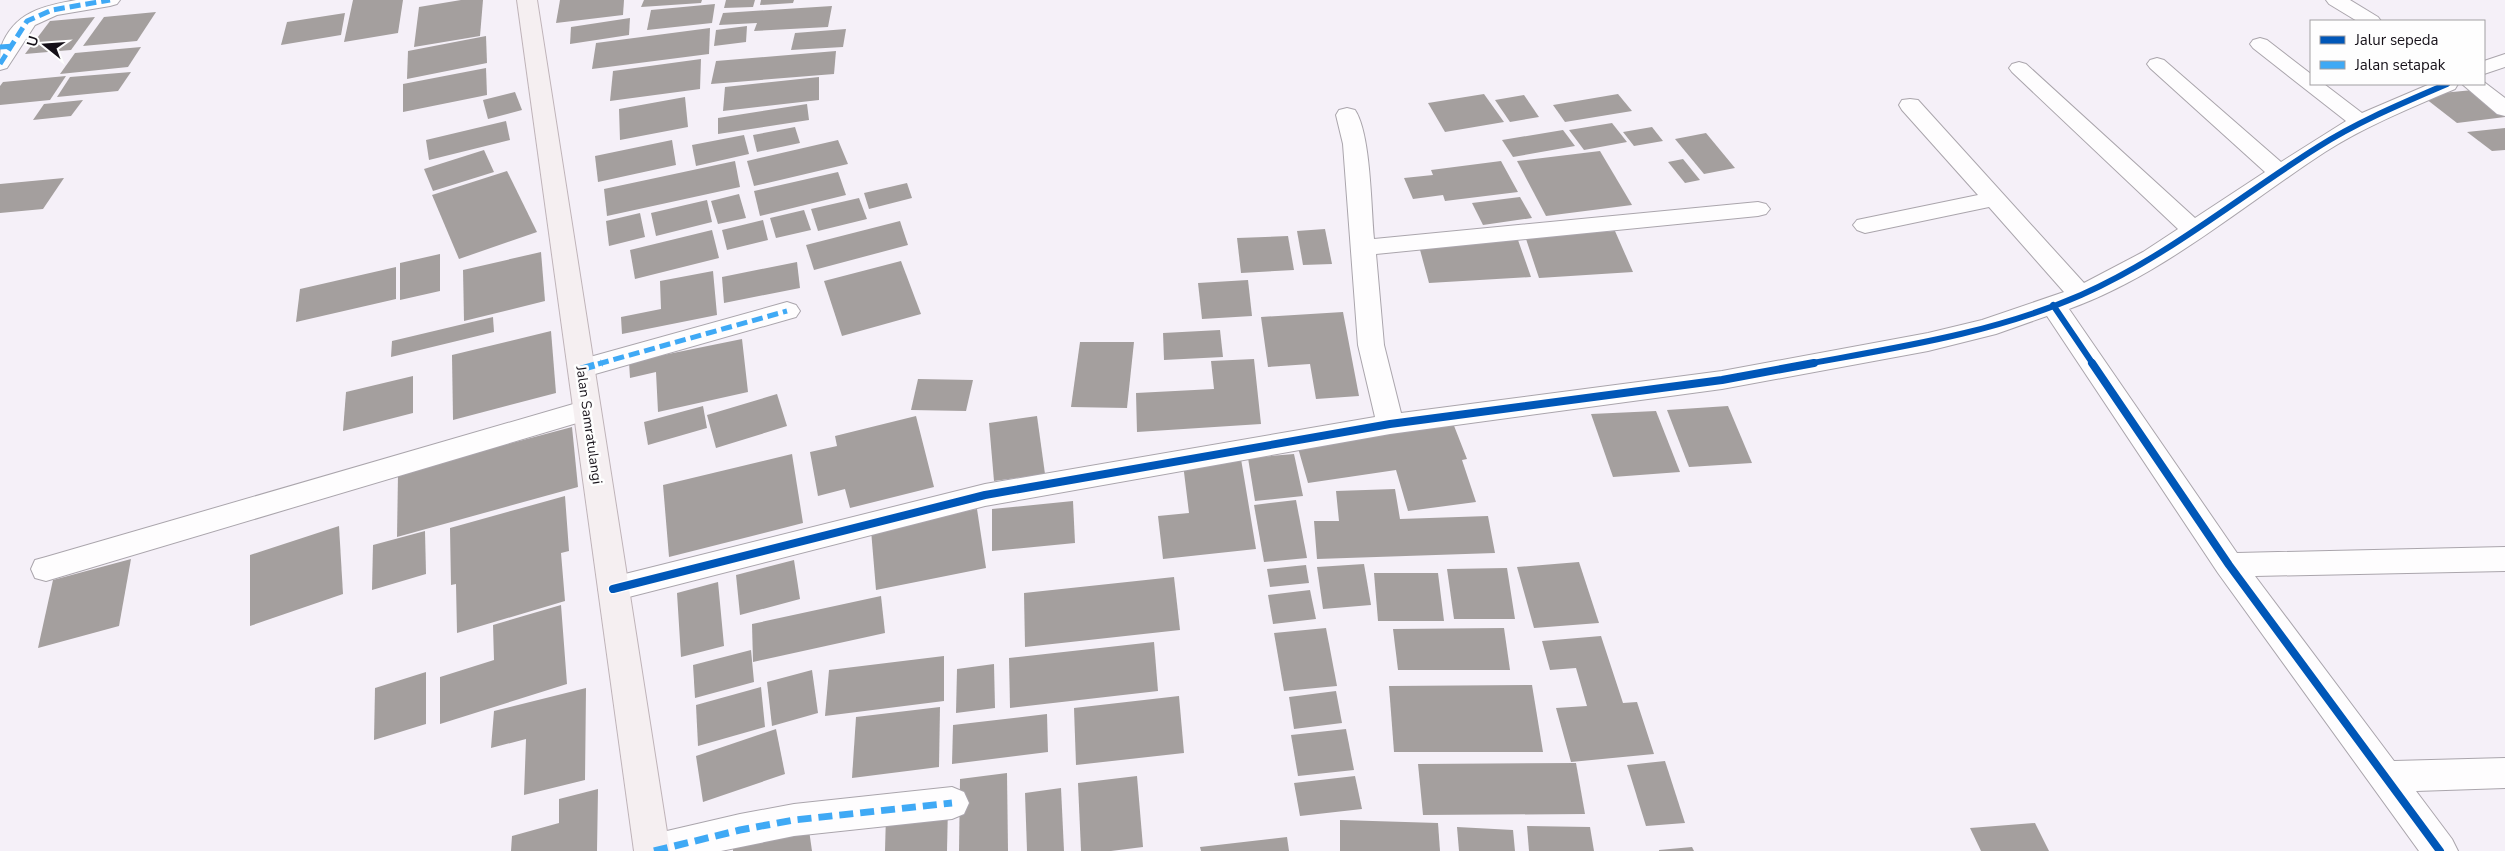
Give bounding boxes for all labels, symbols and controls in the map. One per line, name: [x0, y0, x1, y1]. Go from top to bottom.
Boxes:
north arrow: [20, 20, 70, 70]
legend: [2310, 20, 2485, 85]
text: Jalur sepeda: [2354, 30, 2439, 50]
text: U: [22, 34, 44, 49]
text: Jalan setapak: [2354, 55, 2446, 75]
street label: Jalan Samratulangi: [571, 364, 607, 485]

